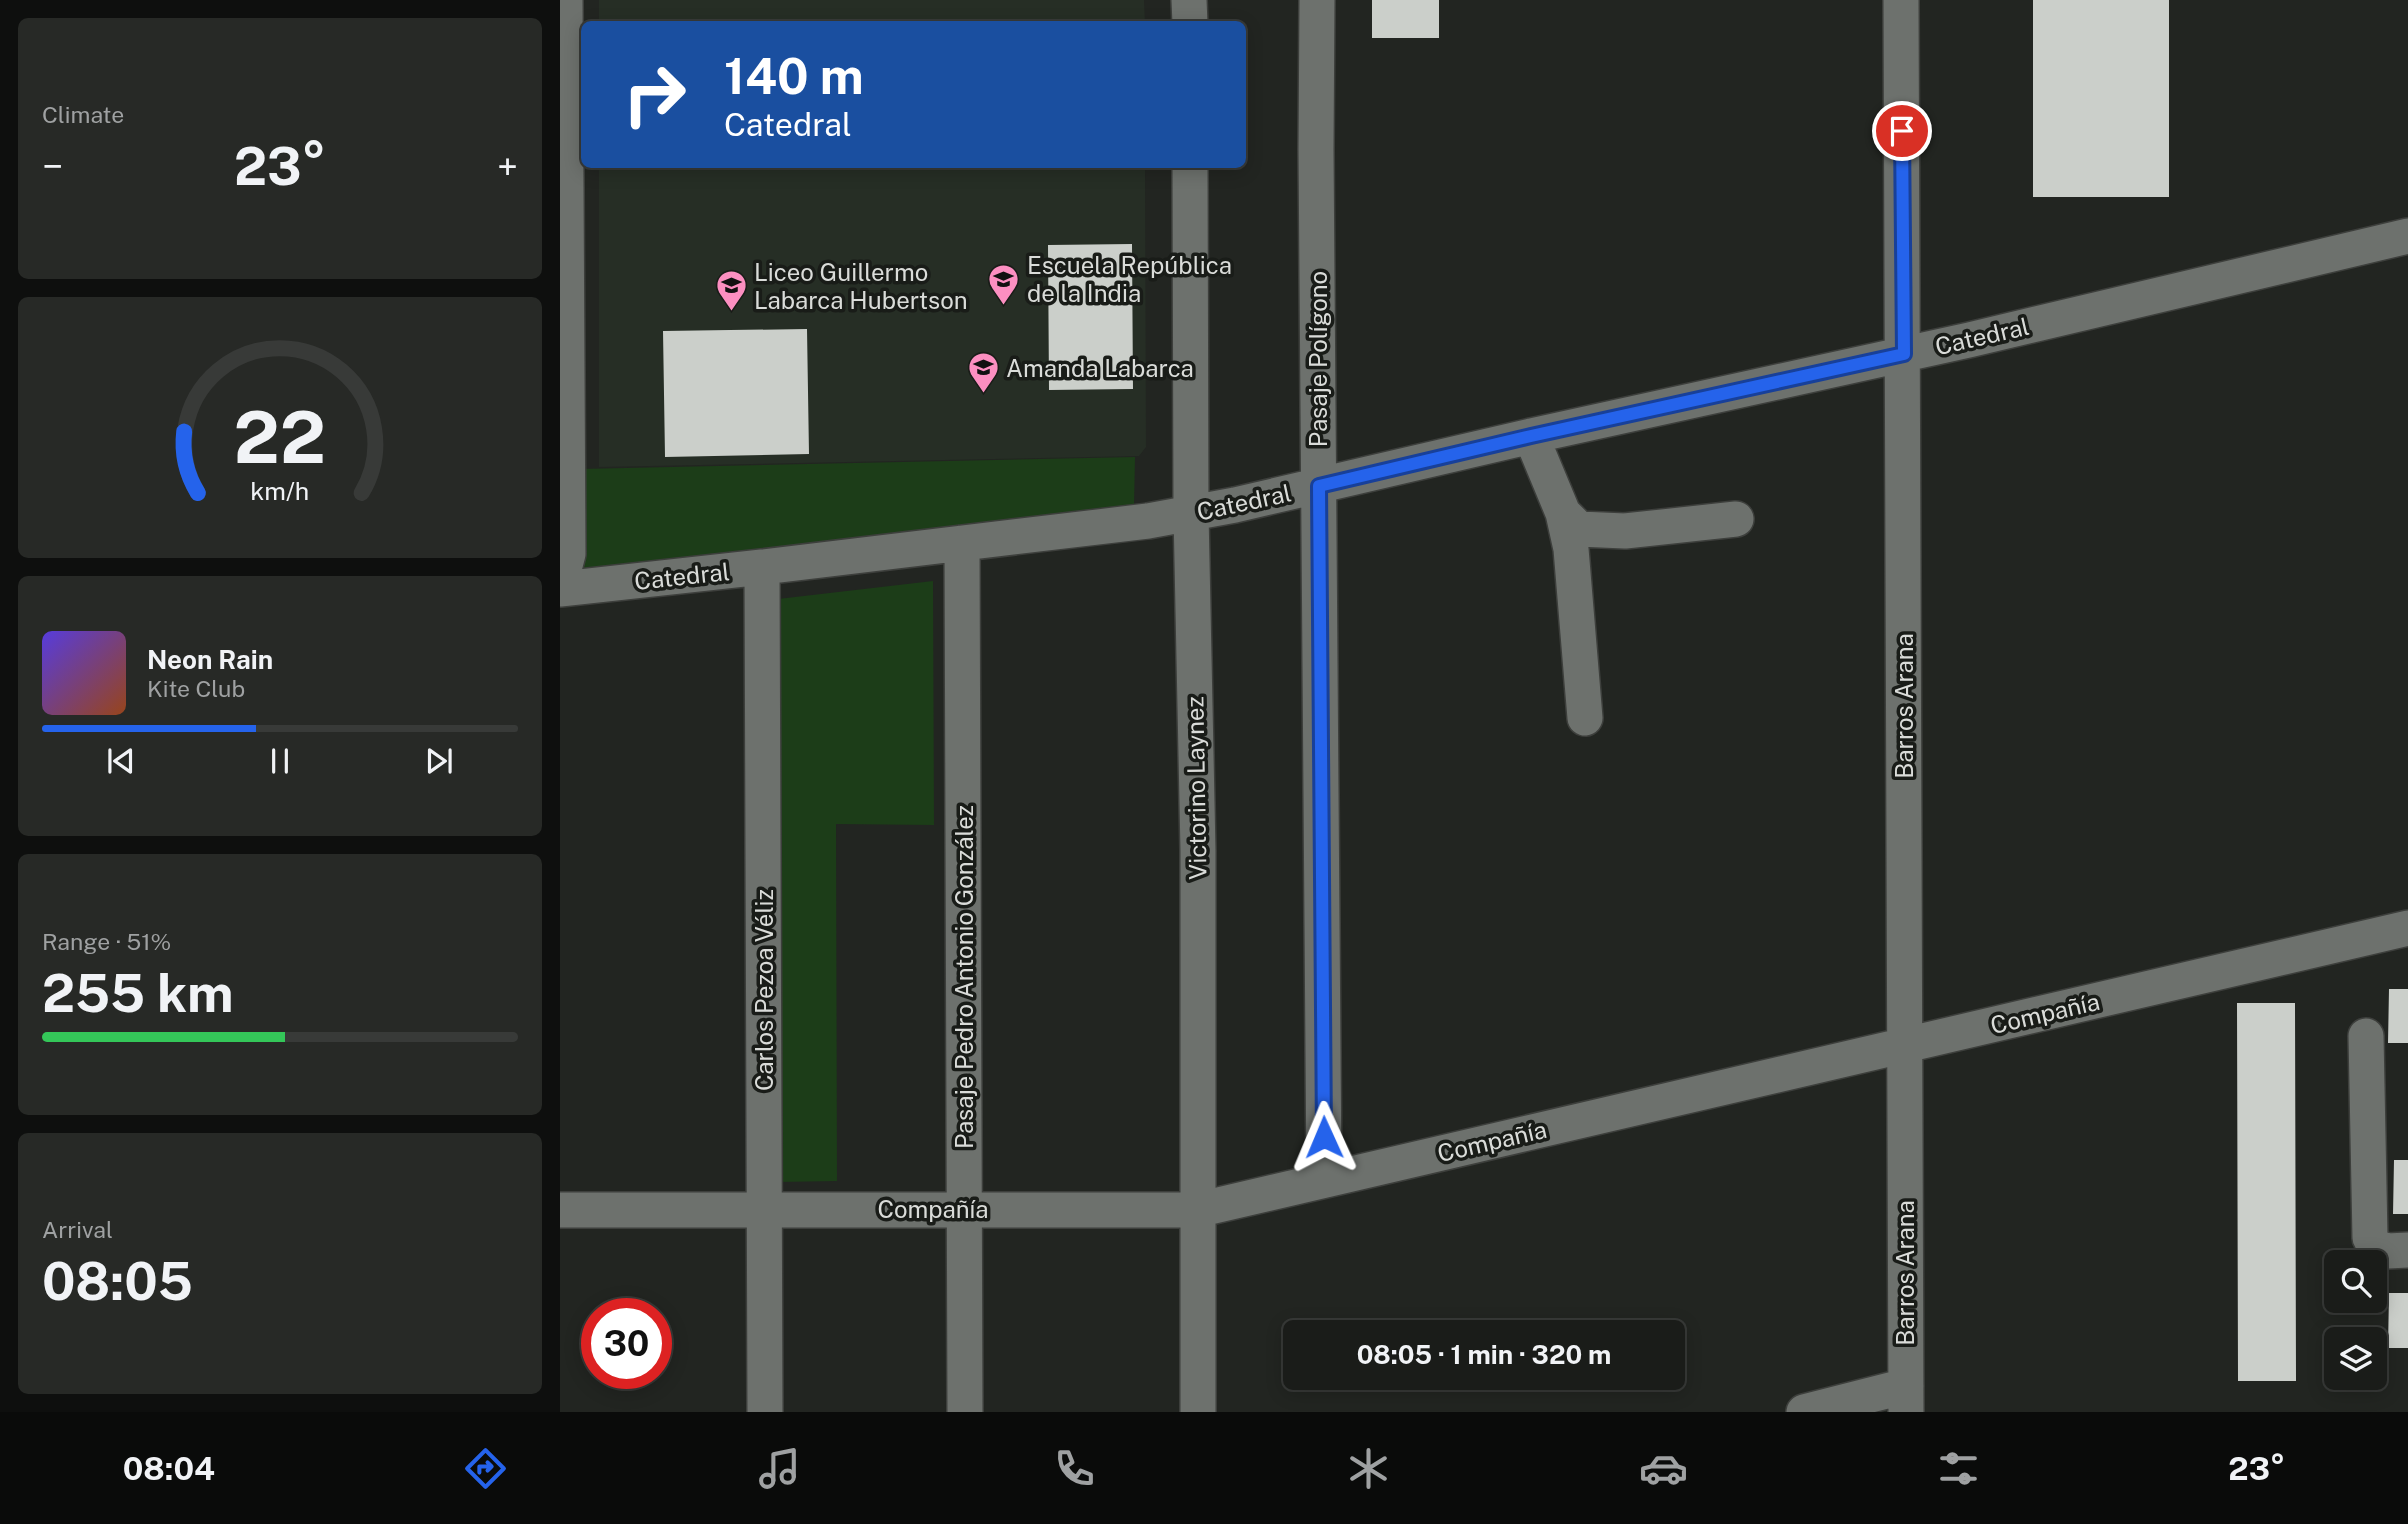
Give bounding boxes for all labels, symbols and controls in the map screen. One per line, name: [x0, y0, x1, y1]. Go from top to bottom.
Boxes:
text: 140 m: [724, 47, 864, 105]
icon: right: [609, 49, 700, 140]
text: Climate: [42, 101, 124, 128]
pin: [1872, 101, 1932, 161]
text: Catedral: [724, 106, 852, 143]
icon: arrive: [1883, 112, 1921, 150]
text: 23°: [234, 136, 326, 197]
text: −: [42, 144, 63, 189]
text: +: [497, 144, 518, 189]
place label: Escuela República de la India: [1027, 251, 1232, 307]
place label: Liceo Guillermo Labarca Hubertson: [754, 258, 968, 314]
school or university icon: Escuela República de la India: [987, 262, 1021, 306]
school or university icon: Liceo Guillermo Labarca Hubertson: [714, 269, 748, 313]
street label: Pasaje Polígono: [1304, 271, 1332, 447]
street label: Catedral: [1932, 312, 2032, 360]
school or university icon: Amanda Labarca: [966, 351, 1000, 395]
place label: Amanda Labarca: [1006, 354, 1194, 382]
text: 22: [234, 395, 326, 480]
text: km/h: [251, 476, 309, 506]
street label: Catedral: [1194, 478, 1294, 526]
street label: Catedral: [633, 557, 731, 595]
street label: Barros Arana: [1890, 633, 1918, 779]
text: Neon Rain: [147, 644, 273, 675]
text: Kite Club: [147, 675, 245, 702]
street label: Victorino Laynez: [1180, 696, 1212, 880]
icon: previous: [102, 742, 140, 780]
icon: pause: [261, 742, 299, 780]
icon: next: [420, 742, 458, 780]
street label: Pasaje Pedro Antonio González: [950, 805, 978, 1149]
street label: Carlos Pezoa Véliz: [750, 889, 778, 1091]
text: Range · 51%: [42, 928, 171, 955]
text: 255 km: [42, 963, 234, 1024]
street label: Compañía: [1988, 987, 2102, 1039]
position arrow: [1287, 1100, 1361, 1174]
street label: Compañía: [1435, 1115, 1549, 1167]
street label: Compañía: [877, 1195, 989, 1223]
street label: Barros Arana: [1891, 1200, 1919, 1346]
text: Arrival: [42, 1216, 113, 1243]
map controls: [2324, 1250, 2387, 1390]
button: search: [2324, 1250, 2387, 1313]
text: 08:05: [42, 1251, 193, 1312]
speed limit sign: 30: [581, 1298, 672, 1389]
button: layers: [2324, 1327, 2387, 1390]
text: 08:05 · 1 min · 320 m: [1357, 1339, 1611, 1370]
icon: directions: [461, 1444, 510, 1493]
icon: music: [755, 1444, 804, 1493]
icon: phone: [1050, 1444, 1099, 1493]
icon: climate: [1344, 1444, 1393, 1493]
icon: car: [1639, 1444, 1688, 1493]
icon: filters: [1934, 1444, 1983, 1493]
text: 08:04: [123, 1450, 215, 1487]
text: 23°: [2228, 1450, 2285, 1487]

